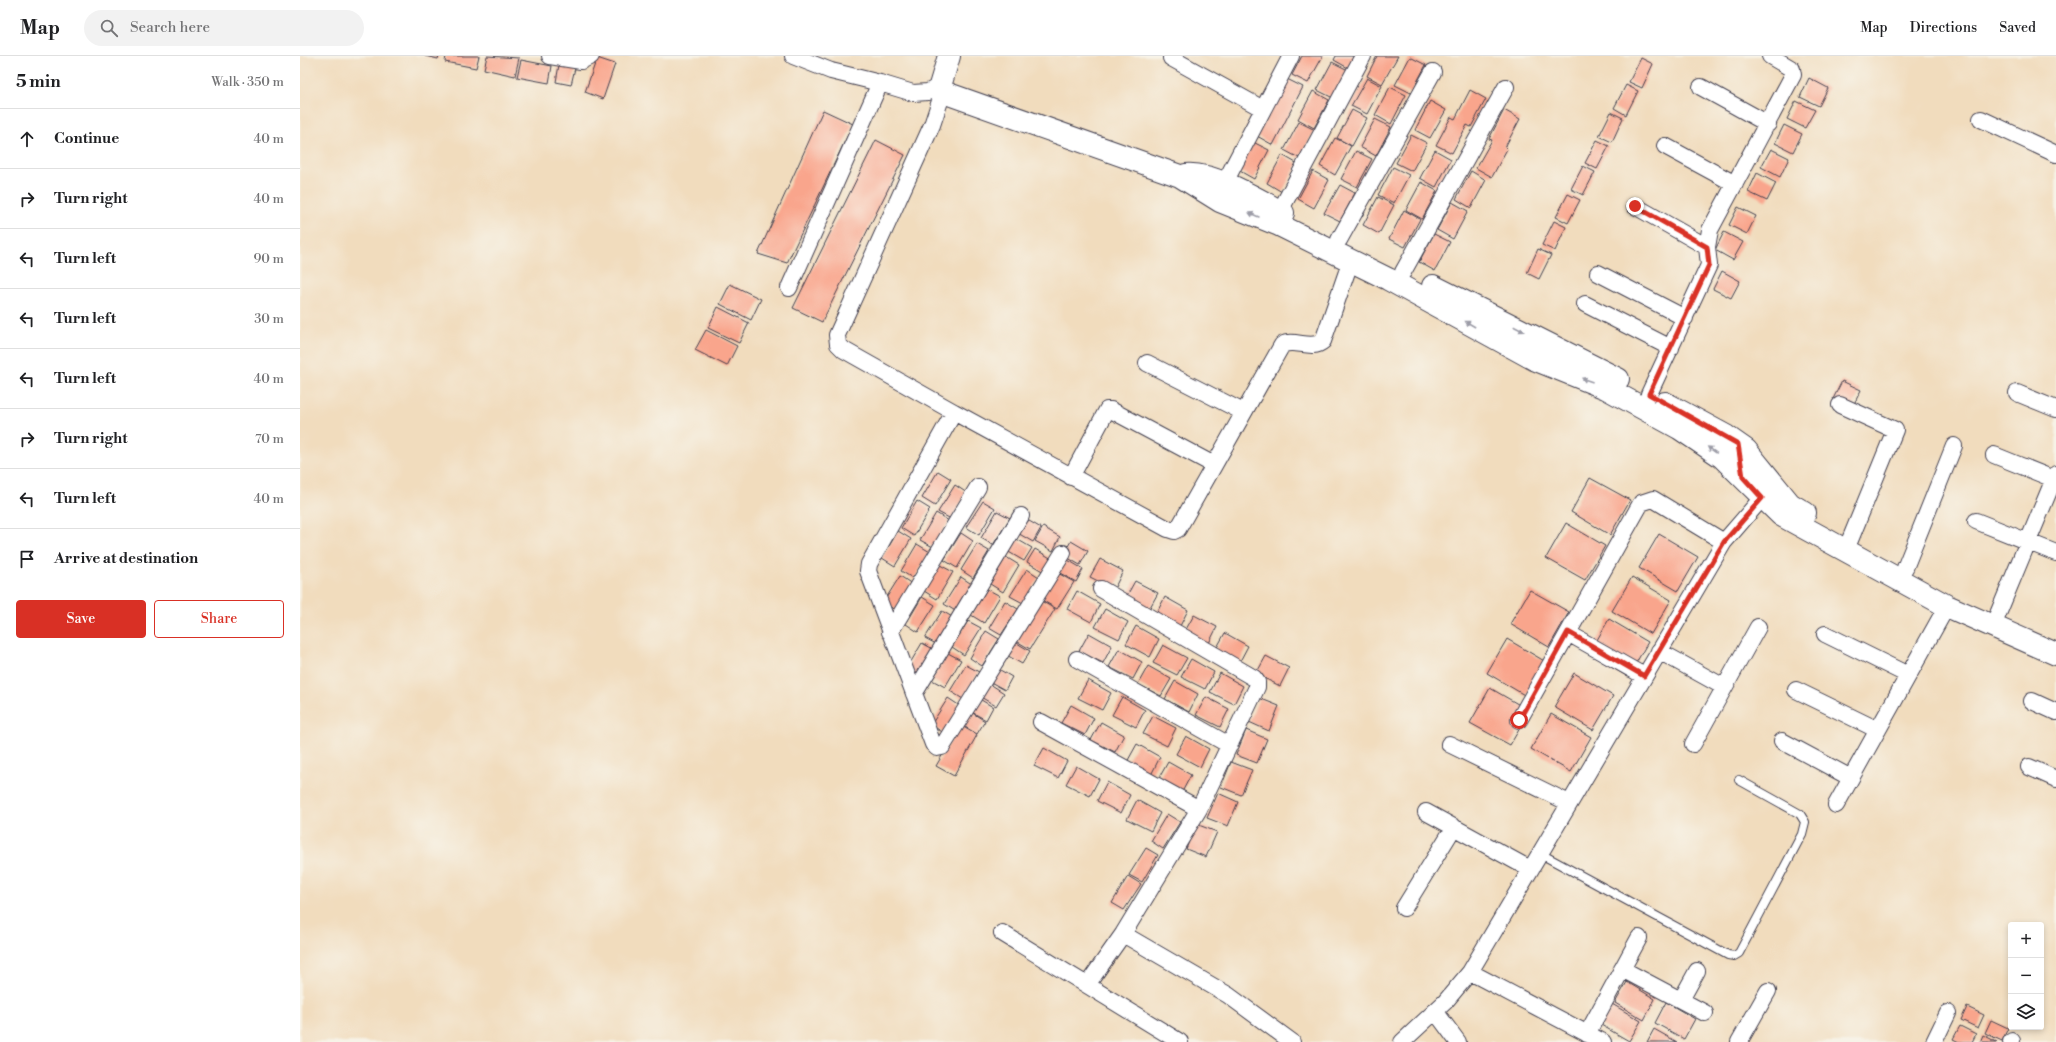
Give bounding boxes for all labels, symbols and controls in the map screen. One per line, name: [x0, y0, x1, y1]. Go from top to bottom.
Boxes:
search box: [84, 10, 364, 46]
text: Map: [20, 16, 60, 40]
icon: search: [98, 17, 120, 39]
text: Search here: [130, 18, 210, 37]
text: Map: [1860, 19, 1888, 37]
text: Directions: [1910, 19, 1977, 37]
text: Saved: [1999, 19, 2036, 37]
text: 5 min: [16, 71, 61, 93]
text: Walk · 350 m: [211, 74, 284, 90]
icon: ahead: [16, 128, 38, 150]
text: Continue: [54, 129, 119, 148]
text: 40 m: [254, 131, 284, 147]
icon: right: [16, 188, 38, 210]
text: Turn right: [54, 189, 128, 208]
text: 40 m: [254, 191, 284, 207]
route end: [1626, 197, 1644, 215]
one-way arrow: [1249, 212, 1260, 218]
icon: left: [16, 248, 38, 270]
text: Turn left: [54, 249, 116, 268]
text: 90 m: [253, 251, 284, 267]
icon: left: [16, 308, 38, 330]
text: Turn left: [54, 309, 116, 328]
text: 30 m: [254, 311, 284, 327]
one-way arrow: [1464, 320, 1476, 327]
one-way arrow: [1514, 326, 1525, 333]
icon: left: [16, 368, 38, 390]
text: Turn left: [54, 369, 116, 388]
text: 40 m: [254, 371, 284, 387]
one-way arrow: [1581, 377, 1593, 383]
icon: right: [16, 428, 38, 450]
text: Turn right: [54, 429, 128, 448]
text: 70 m: [255, 431, 284, 447]
one-way arrow: [1707, 446, 1718, 454]
icon: left: [16, 488, 38, 510]
text: Turn left: [54, 489, 116, 508]
text: 40 m: [254, 491, 284, 507]
icon: arrive: [16, 548, 38, 570]
text: Arrive at destination: [54, 549, 198, 568]
button: Save: [16, 600, 146, 638]
button: Share: [154, 600, 284, 638]
route start: [1510, 711, 1528, 729]
map controls: [2008, 922, 2044, 1030]
button: +: [2008, 922, 2044, 958]
button: −: [2008, 958, 2044, 994]
button: layers: [2008, 994, 2044, 1030]

